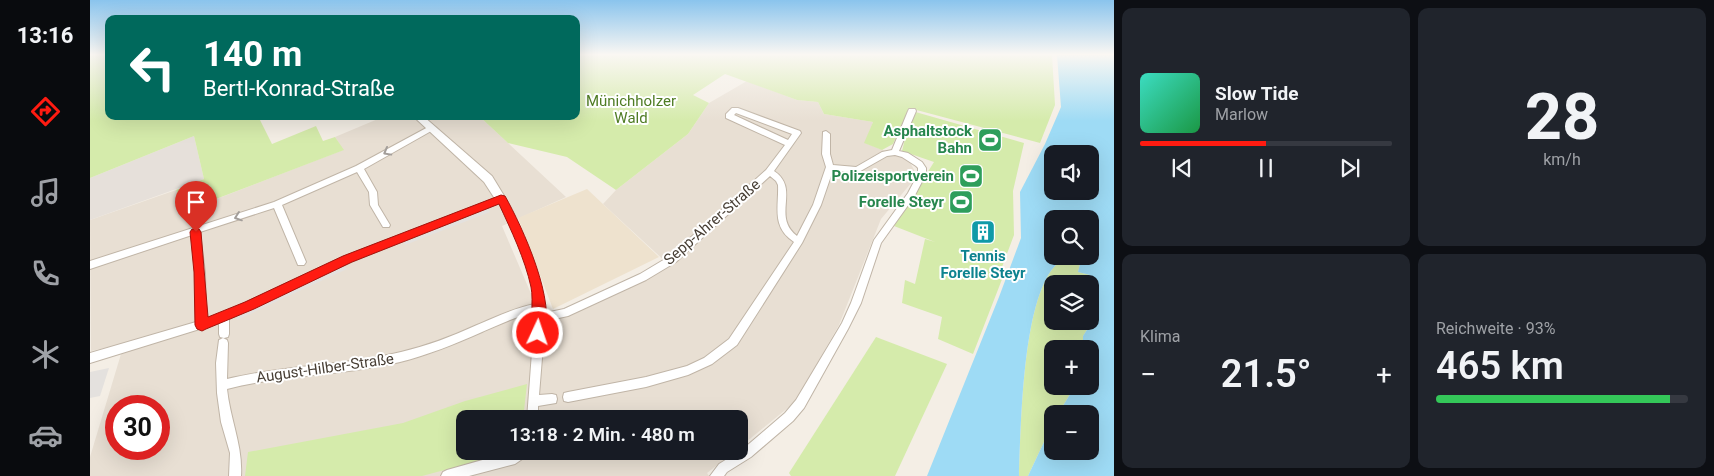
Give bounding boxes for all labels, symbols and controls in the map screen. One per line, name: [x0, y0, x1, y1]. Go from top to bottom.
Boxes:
text: 13:16: [17, 23, 73, 48]
text: 140 m: [203, 34, 302, 75]
icon: left: [120, 35, 185, 100]
text: Bertl-Konrad-Straße: [203, 76, 395, 101]
text: 28: [1525, 79, 1599, 155]
text: Slow Tide: [1215, 82, 1298, 105]
park label: Münichholzer Wald: [586, 92, 676, 127]
icon: directions: [28, 94, 63, 129]
text: Marlow: [1215, 105, 1268, 124]
place label: Asphaltstock Bahn: [883, 122, 973, 157]
sports icon: Asphaltstock Bahn: [977, 127, 1003, 153]
map controls: [1044, 145, 1099, 460]
button: sound: [1044, 145, 1099, 200]
one-way arrow: [383, 146, 392, 156]
text: km/h: [1543, 150, 1581, 169]
icon: previous: [1168, 154, 1196, 182]
icon: pause: [1252, 154, 1280, 182]
icon: next: [1336, 154, 1364, 182]
sports icon: Polizeisportverein: [958, 163, 984, 189]
place label: Polizeisportverein: [831, 167, 954, 185]
icon: music: [28, 175, 63, 210]
street label: Sepp-Ahrer-Straße: [660, 175, 764, 269]
pin: [175, 181, 217, 232]
icon: arrive: [182, 188, 210, 216]
sports icon: Forelle Steyr: [948, 189, 974, 215]
place label: Forelle Steyr: [859, 193, 944, 211]
button: search: [1044, 210, 1099, 265]
one-way arrow: [235, 211, 243, 221]
building icon: Tennis Forelle Steyr: [970, 219, 996, 245]
place label: Tennis Forelle Steyr: [940, 247, 1026, 282]
icon: phone: [28, 256, 63, 291]
button: layers: [1044, 275, 1099, 330]
position arrow: [511, 306, 563, 358]
text: Reichweite · 93%: [1436, 319, 1555, 338]
text: Klima: [1140, 327, 1181, 346]
icon: climate: [28, 337, 63, 372]
button: +: [1044, 340, 1099, 395]
text: 465 km: [1436, 344, 1564, 388]
street label: August-Hilber-Straße: [255, 349, 395, 387]
text: 21.5°: [1221, 352, 1311, 396]
text: −: [1140, 358, 1156, 391]
text: +: [1376, 358, 1392, 391]
speed limit sign: 30: [105, 395, 170, 460]
button: −: [1044, 405, 1099, 460]
icon: car: [28, 418, 63, 453]
text: 13:18 · 2 Min. · 480 m: [509, 423, 695, 446]

